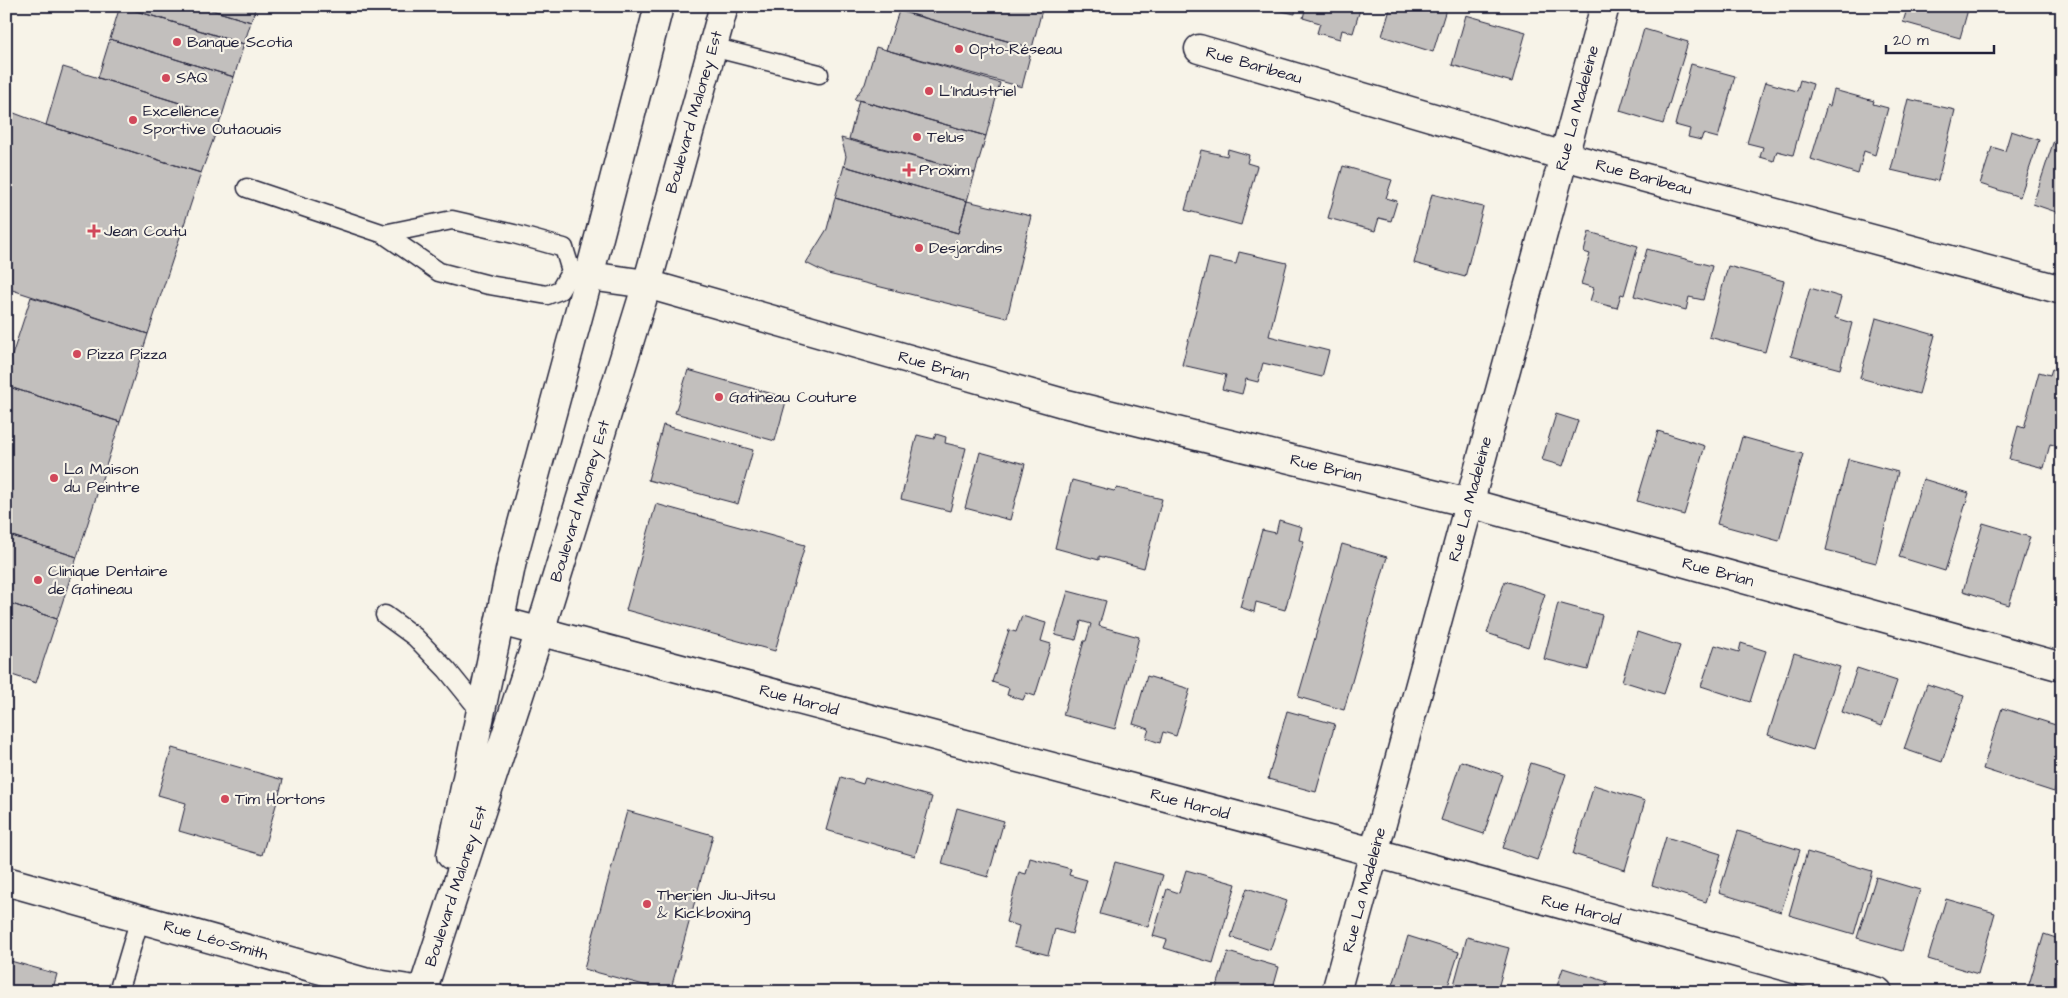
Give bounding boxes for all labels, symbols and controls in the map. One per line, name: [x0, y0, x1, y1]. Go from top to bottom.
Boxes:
scale bar: [1886, 22, 1993, 54]
street label: Boulevard Maloney Est: [660, 28, 729, 196]
text: 20 m: [1893, 30, 1929, 51]
place label: Banque Scotia: [187, 31, 292, 53]
marker: Banque Scotia: [171, 36, 183, 48]
place label: Opto-Réseau: [969, 38, 1062, 60]
street label: Rue Baribeau: [1203, 41, 1305, 89]
marker: Opto-Réseau: [953, 43, 965, 55]
street label: Rue La Madeleine: [1550, 43, 1604, 173]
place label: SAQ: [176, 67, 208, 89]
marker: SAQ: [160, 72, 172, 84]
place label: L'Industriel: [939, 80, 1016, 102]
marker: L'Industriel: [923, 85, 935, 97]
place label: Excellence Sportive Outaouais: [143, 100, 281, 140]
marker: Excellence Sportive Outaouais: [127, 114, 139, 126]
place label: Telus: [927, 126, 964, 148]
marker: Telus: [911, 131, 923, 143]
street label: Rue Baribeau: [1593, 154, 1695, 200]
place label: Proxim: [919, 159, 970, 181]
marker: Proxim: [903, 164, 915, 176]
place label: Jean Coutu: [104, 220, 187, 242]
marker: Jean Coutu: [88, 225, 100, 237]
place label: Desjardins: [929, 237, 1003, 259]
marker: Desjardins: [913, 242, 925, 254]
place label: Pizza Pizza: [87, 343, 167, 365]
street label: Rue Brian: [896, 345, 972, 387]
marker: Pizza Pizza: [71, 348, 83, 360]
place label: Gatineau Couture: [729, 386, 857, 408]
marker: Gatineau Couture: [713, 391, 725, 403]
street label: Boulevard Maloney Est: [545, 417, 616, 585]
street label: Rue La Madeleine: [1443, 434, 1497, 564]
street label: Rue Brian: [1288, 448, 1364, 488]
place label: La Maison du Peintre: [64, 458, 140, 498]
marker: La Maison du Peintre: [48, 472, 60, 484]
street label: Rue Brian: [1680, 552, 1756, 592]
place label: Clinique Dentaire de Gatineau: [48, 560, 168, 600]
marker: Clinique Dentaire de Gatineau: [32, 574, 44, 586]
street label: Rue Harold: [757, 679, 841, 721]
street label: Rue Harold: [1148, 783, 1232, 825]
place label: Tim Hortons: [235, 788, 325, 810]
marker: Tim Hortons: [219, 793, 231, 805]
street label: Boulevard Maloney Est: [420, 802, 494, 970]
street label: Rue La Madeleine: [1337, 825, 1391, 955]
place label: Therien Jiu-Jitsu & Kickboxing: [657, 884, 775, 925]
street label: Rue Harold: [1539, 889, 1623, 931]
marker: Therien Jiu-Jitsu & Kickboxing: [641, 898, 653, 910]
street label: Rue Léo-Smith: [161, 915, 271, 965]

